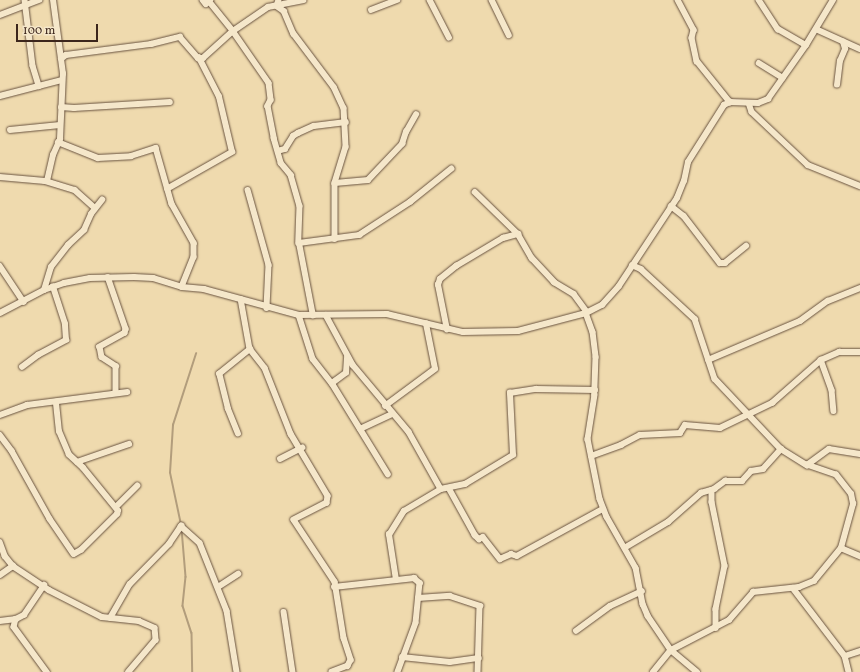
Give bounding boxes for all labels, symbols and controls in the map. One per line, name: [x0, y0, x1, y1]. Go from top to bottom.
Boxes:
scale bar: [18, 16, 100, 42]
text: 100 m: [23, 23, 55, 39]

